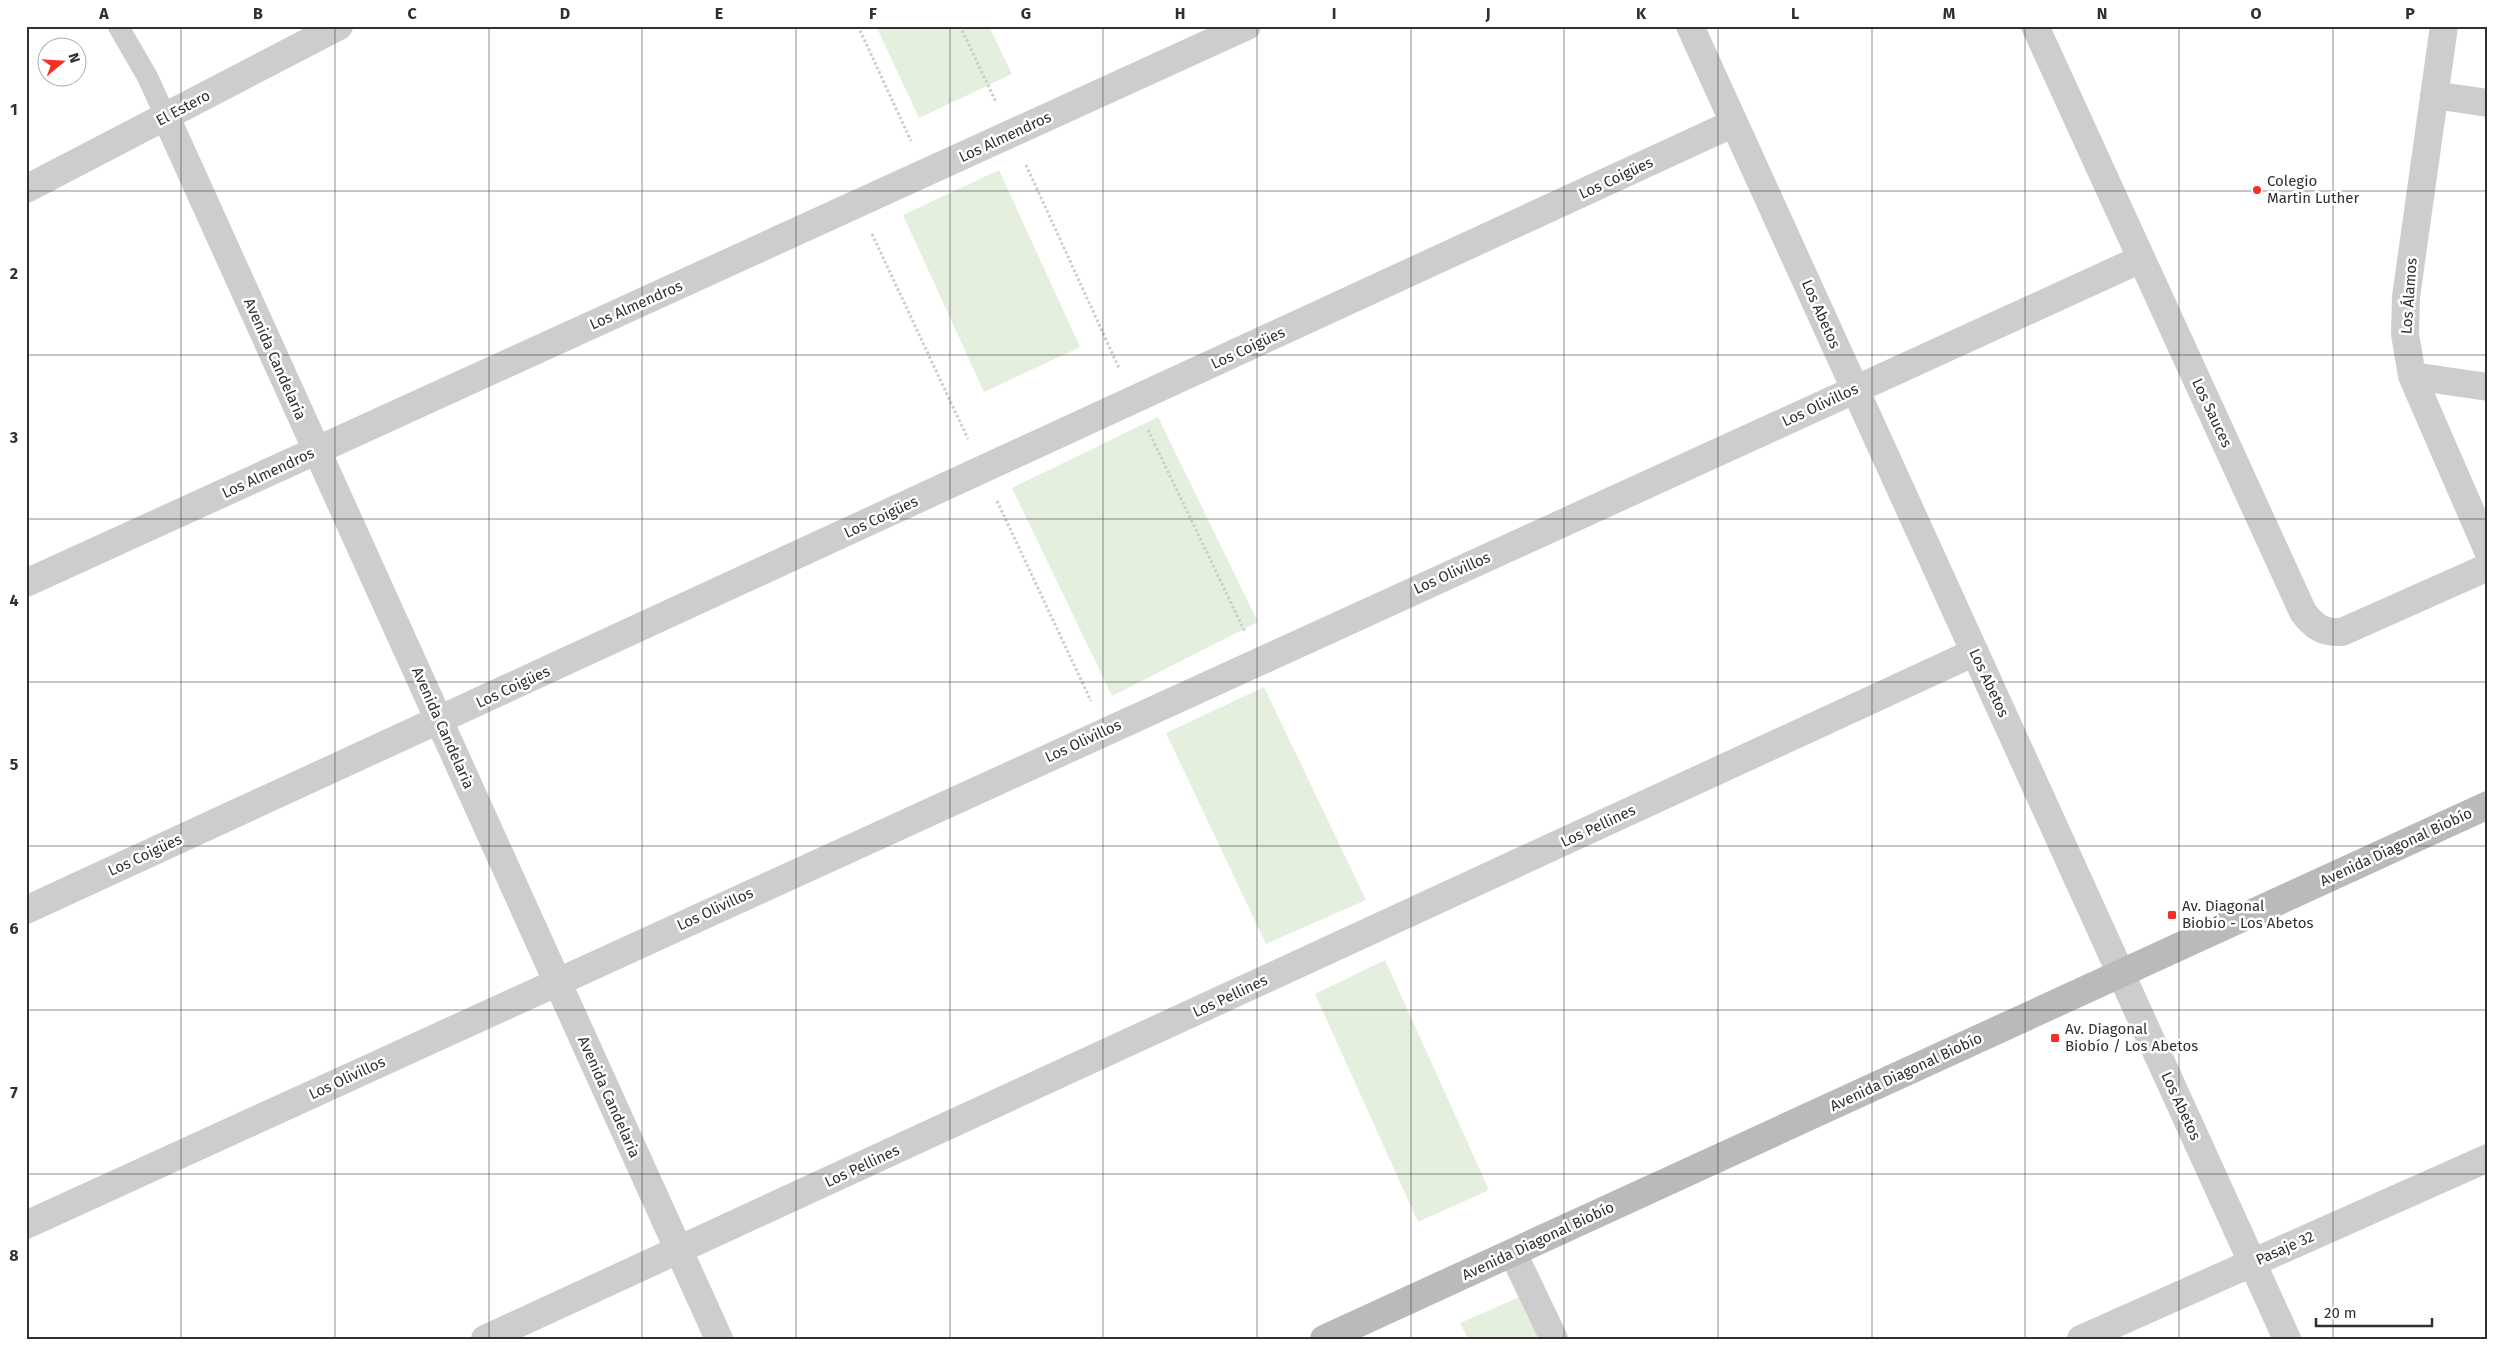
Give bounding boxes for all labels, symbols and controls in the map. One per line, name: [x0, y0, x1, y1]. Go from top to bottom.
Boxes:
text: A: [98, 4, 109, 23]
text: B: [253, 4, 263, 23]
text: C: [407, 4, 417, 23]
text: D: [560, 4, 570, 23]
text: E: [715, 4, 723, 23]
text: F: [869, 4, 877, 23]
text: G: [1021, 4, 1031, 23]
text: H: [1175, 4, 1185, 23]
text: I: [1332, 4, 1336, 23]
text: J: [1484, 4, 1491, 23]
text: K: [1636, 4, 1647, 23]
text: L: [1791, 4, 1799, 23]
text: M: [1943, 4, 1956, 23]
text: N: [2097, 4, 2107, 23]
text: O: [2250, 4, 2262, 23]
text: P: [2405, 4, 2415, 23]
north arrow: [38, 38, 88, 88]
text: N: [64, 51, 83, 65]
street label: El Estero: [153, 86, 213, 130]
text: 1: [10, 100, 18, 119]
street label: Los Almendros: [956, 108, 1054, 166]
street label: Los Coigües: [1576, 153, 1656, 203]
place label: Colegio Martin Luther: [2267, 172, 2359, 207]
marker: Colegio Martin Luther: [2251, 184, 2263, 196]
street label: Los Álamos: [2397, 257, 2421, 335]
text: 2: [10, 264, 18, 283]
street label: Los Almendros: [587, 276, 685, 334]
street label: Los Abetos: [1798, 277, 1844, 351]
street label: Avenida Candelaria: [240, 295, 310, 423]
street label: Los Coigües: [1208, 323, 1288, 373]
street label: Los Sauces: [2188, 376, 2236, 450]
street label: Los Olivillos: [1779, 380, 1861, 430]
text: 3: [9, 428, 18, 447]
street label: Los Almendros: [219, 444, 317, 502]
street label: Los Coigües: [841, 492, 921, 542]
street label: Los Olivillos: [1411, 548, 1493, 598]
text: 4: [9, 591, 19, 610]
street label: Los Abetos: [1965, 646, 2013, 720]
street label: Los Coigües: [473, 662, 553, 712]
street label: Avenida Candelaria: [408, 664, 478, 792]
street label: Los Olivillos: [1042, 716, 1124, 766]
text: 5: [10, 755, 19, 774]
street label: Los Pellines: [1558, 801, 1638, 851]
street label: Avenida Diagonal Biobío: [2317, 804, 2475, 890]
street label: Los Coigües: [105, 830, 185, 880]
street label: Los Olivillos: [674, 884, 756, 934]
place label: Av. Diagonal Biobío - Los Abetos: [2182, 897, 2313, 932]
marker: Av. Diagonal Biobío - Los Abetos: [2166, 909, 2178, 921]
text: 6: [9, 919, 19, 938]
street label: Los Pellines: [1190, 971, 1270, 1021]
place label: Av. Diagonal Biobío / Los Abetos: [2065, 1020, 2198, 1055]
street label: Avenida Diagonal Biobío: [1827, 1029, 1985, 1115]
marker: Av. Diagonal Biobío / Los Abetos: [2049, 1032, 2061, 1044]
street label: Avenida Candelaria: [574, 1033, 644, 1161]
street label: Los Olivillos: [306, 1053, 388, 1103]
street label: Los Abetos: [2157, 1069, 2205, 1143]
text: 7: [10, 1083, 18, 1102]
street label: Los Pellines: [822, 1141, 902, 1191]
street label: Avenida Diagonal Biobío: [1459, 1198, 1617, 1284]
street label: Pasaje 32: [2253, 1227, 2317, 1269]
text: 8: [9, 1246, 19, 1265]
scale bar: [2316, 1295, 2433, 1327]
text: 20 m: [2324, 1304, 2357, 1322]

